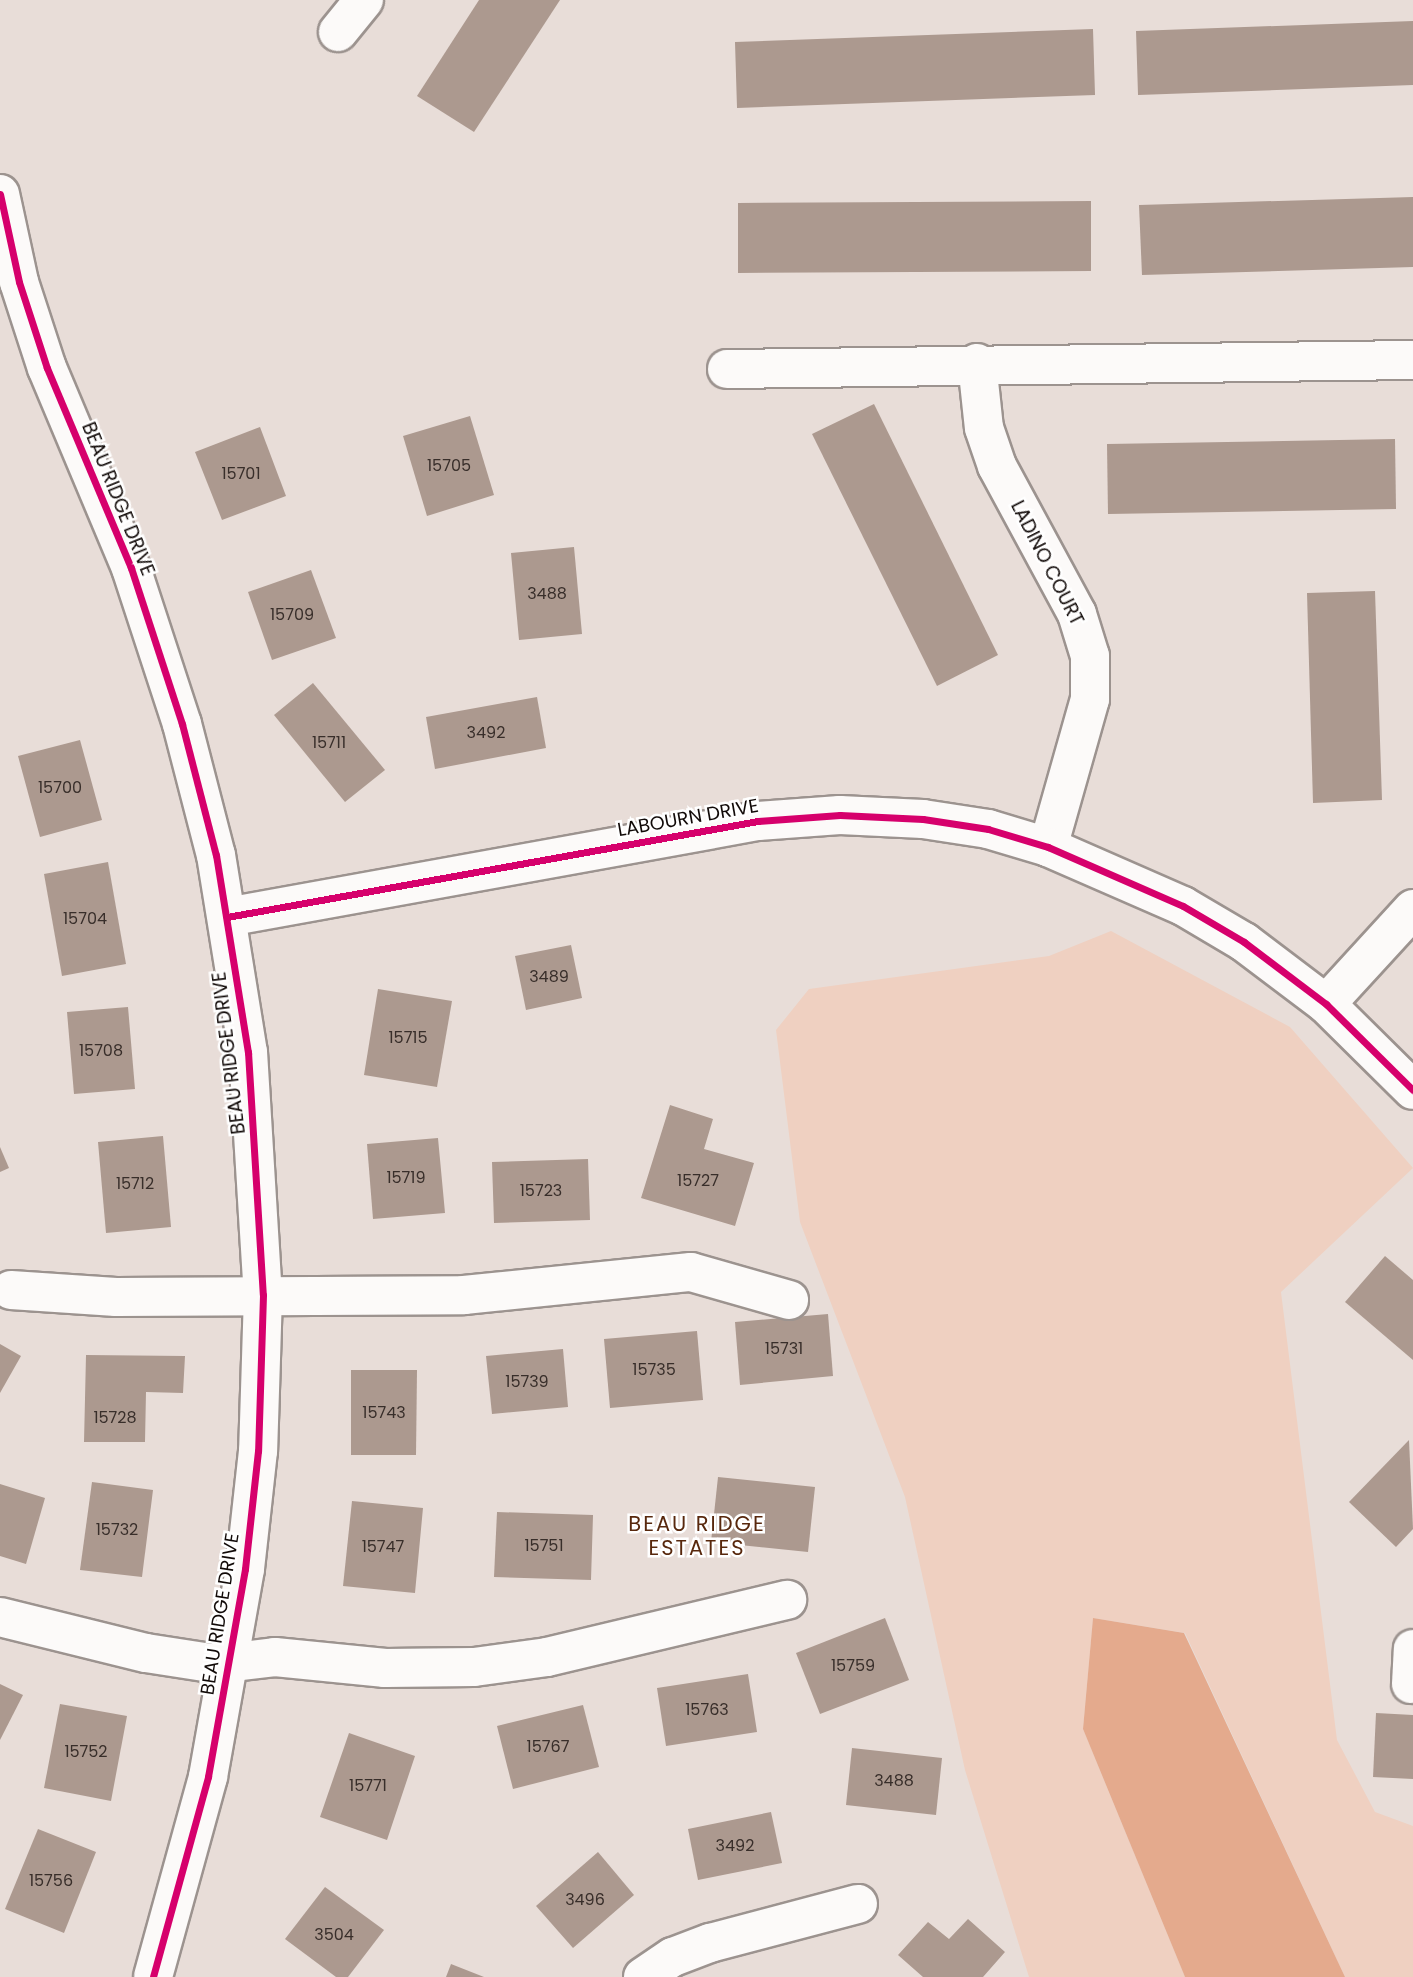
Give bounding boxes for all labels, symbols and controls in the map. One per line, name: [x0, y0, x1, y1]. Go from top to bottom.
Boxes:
street label: BEAU RIDGE DRIVE: [77, 419, 159, 579]
house number: 15705: [427, 456, 471, 476]
house number: 15701: [221, 464, 261, 484]
street label: LADINO COURT: [1006, 497, 1088, 629]
house number: 3488: [527, 584, 567, 604]
house number: 15709: [270, 605, 314, 625]
house number: 3492: [467, 723, 505, 743]
house number: 15711: [312, 733, 346, 753]
house number: 15700: [38, 778, 82, 798]
street label: LABOURN DRIVE: [616, 794, 760, 842]
house number: 15704: [63, 909, 107, 929]
house number: 3489: [529, 967, 569, 987]
street label: BEAU RIDGE DRIVE: [208, 970, 250, 1136]
house number: 15715: [388, 1028, 428, 1048]
house number: 15708: [79, 1041, 123, 1061]
house number: 15719: [386, 1168, 426, 1188]
house number: 15727: [677, 1171, 719, 1191]
house number: 15712: [116, 1174, 154, 1194]
house number: 15723: [520, 1181, 562, 1201]
house number: 15731: [765, 1339, 803, 1359]
house number: 15735: [632, 1360, 676, 1380]
house number: 15739: [505, 1372, 549, 1392]
house number: 15743: [362, 1403, 406, 1423]
house number: 15728: [93, 1408, 137, 1428]
district label: BEAU RIDGE ESTATES: [630, 1511, 764, 1561]
house number: 15732: [96, 1520, 138, 1540]
street label: BEAU RIDGE DRIVE: [196, 1531, 244, 1697]
house number: 15751: [524, 1536, 564, 1556]
house number: 15747: [362, 1537, 404, 1557]
house number: 15759: [831, 1656, 875, 1676]
house number: 15763: [685, 1700, 729, 1720]
house number: 15767: [527, 1737, 569, 1757]
house number: 15752: [64, 1742, 108, 1762]
house number: 3488: [874, 1771, 914, 1791]
house number: 15771: [349, 1776, 387, 1796]
house number: 3492: [716, 1836, 754, 1856]
house number: 15756: [29, 1871, 73, 1891]
house number: 3496: [565, 1890, 605, 1910]
house number: 3504: [314, 1925, 354, 1945]

